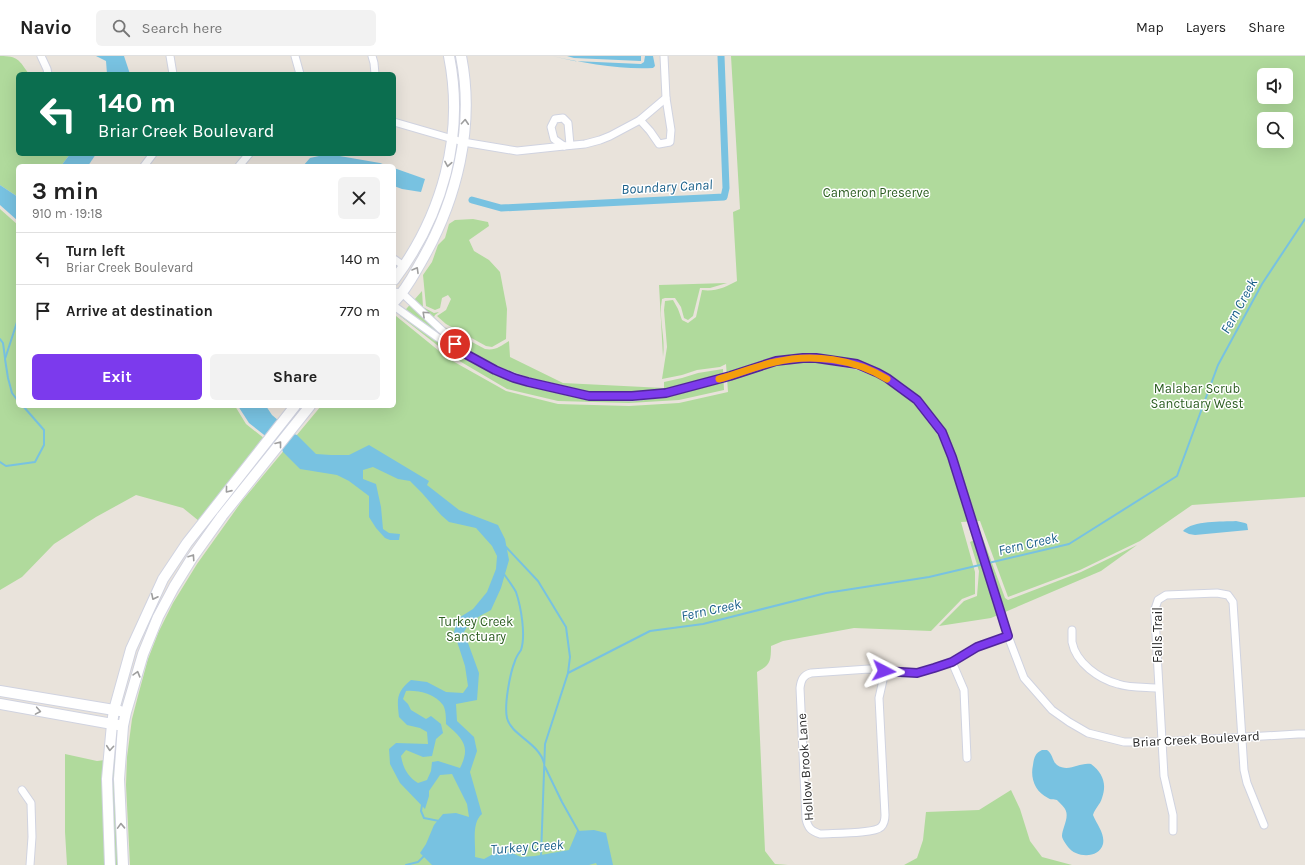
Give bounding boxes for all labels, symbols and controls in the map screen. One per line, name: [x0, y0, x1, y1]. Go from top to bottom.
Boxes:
search box: [96, 10, 376, 46]
text: Navio: [20, 17, 72, 39]
icon: search: [110, 17, 132, 39]
text: Search here: [142, 19, 222, 37]
text: Map: [1136, 19, 1164, 36]
text: Layers: [1186, 19, 1226, 36]
text: Share: [1248, 19, 1285, 36]
map controls: [1257, 68, 1293, 148]
button: sound: [1257, 68, 1293, 104]
text: 140 m: [98, 86, 176, 119]
icon: left: [32, 88, 84, 140]
button: search: [1257, 112, 1293, 148]
one-way arrow: [460, 119, 469, 125]
text: Briar Creek Boulevard: [98, 120, 275, 142]
one-way arrow: [444, 161, 452, 167]
water label: Boundary Canal: [621, 176, 714, 198]
text: 3 min: [32, 177, 99, 205]
button: close: [338, 177, 380, 219]
park label: Cameron Preserve: [823, 185, 930, 200]
text: 910 m · 19:18: [32, 206, 102, 221]
text: Turn left: [66, 242, 125, 260]
icon: left: [32, 248, 54, 270]
text: 140 m: [340, 250, 380, 268]
text: Briar Creek Boulevard: [66, 260, 194, 275]
one-way arrow: [412, 267, 419, 274]
water label: Fern Creek: [1217, 275, 1262, 337]
icon: arrive: [32, 300, 54, 322]
text: Arrive at destination: [66, 302, 213, 320]
text: 770 m: [339, 302, 380, 320]
one-way arrow: [422, 312, 430, 319]
pin: [438, 327, 472, 361]
icon: arrive: [444, 333, 466, 355]
button: Exit: [32, 354, 202, 400]
button: Share: [210, 354, 380, 400]
park label: Malabar Scrub Sanctuary West: [1151, 381, 1244, 411]
one-way arrow: [275, 442, 282, 449]
one-way arrow: [225, 486, 232, 493]
water label: Fern Creek: [996, 529, 1060, 559]
one-way arrow: [187, 554, 195, 561]
one-way arrow: [152, 593, 159, 601]
water label: Fern Creek: [680, 595, 743, 625]
street label: Falls Trail: [1150, 607, 1165, 663]
park label: Turkey Creek Sanctuary: [439, 614, 513, 644]
position arrow: [863, 650, 905, 692]
one-way arrow: [132, 671, 141, 678]
one-way arrow: [35, 706, 41, 715]
street label: Hollow Brook Lane: [794, 712, 816, 821]
street label: Briar Creek Boulevard: [1132, 728, 1260, 750]
one-way arrow: [105, 745, 114, 751]
one-way arrow: [117, 823, 125, 829]
water label: Turkey Creek: [490, 836, 565, 858]

